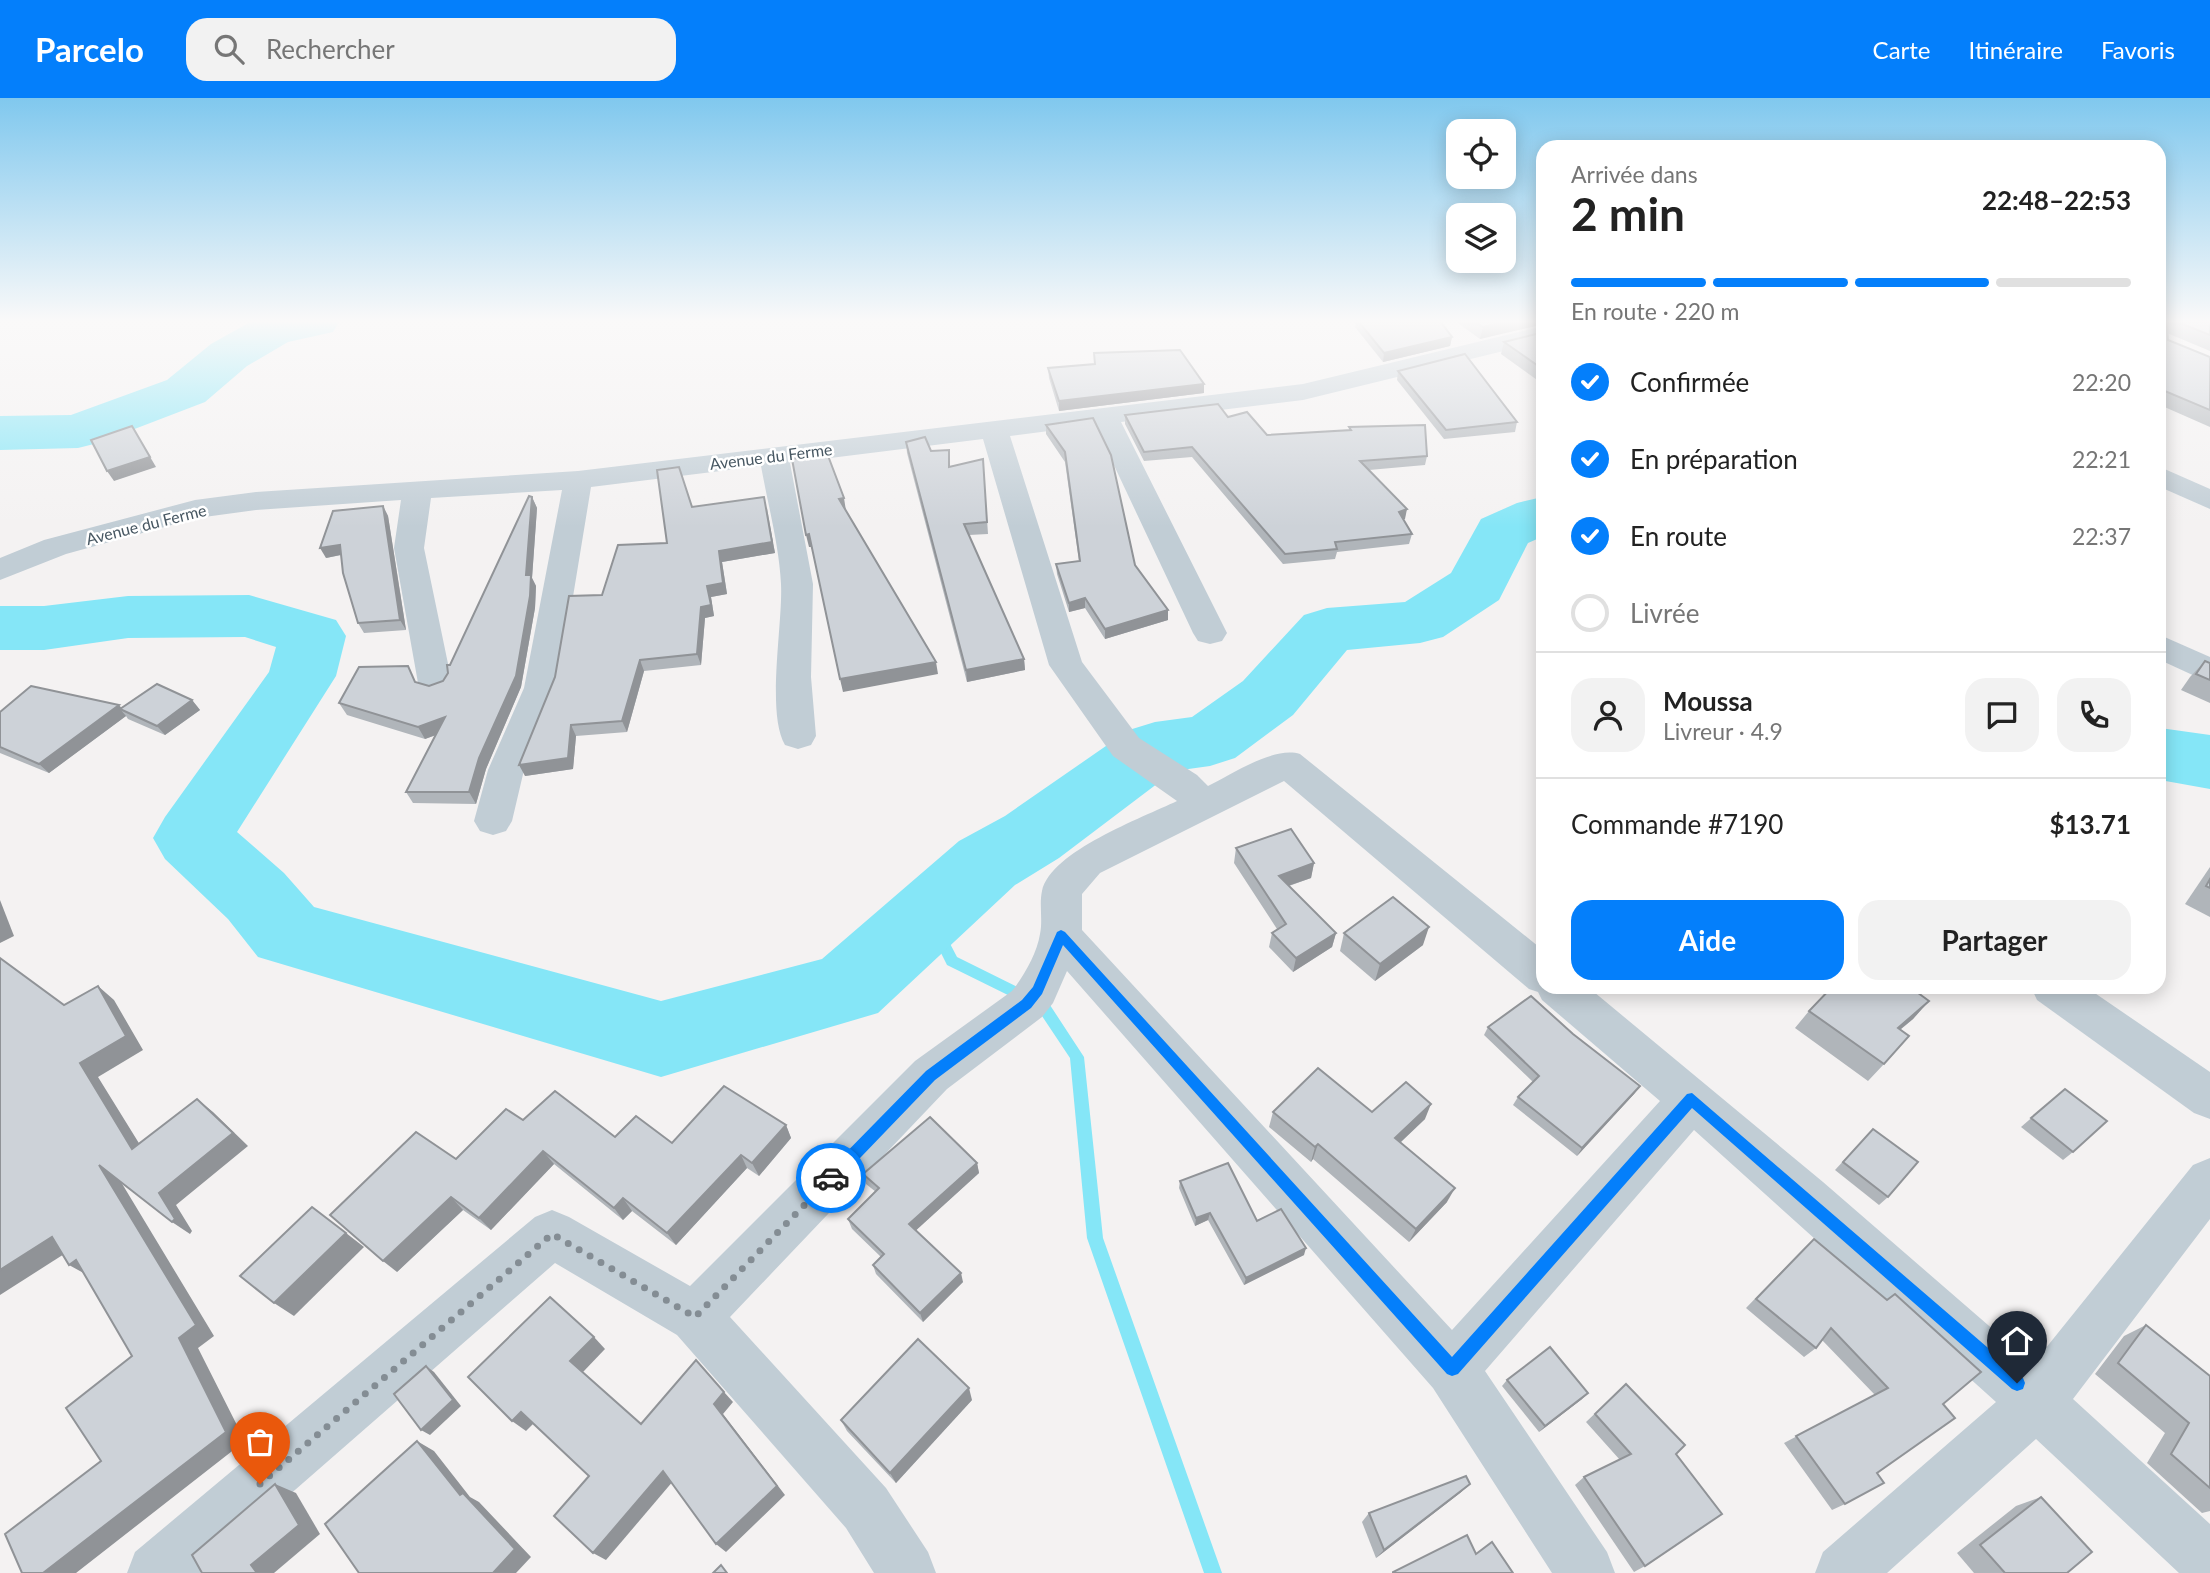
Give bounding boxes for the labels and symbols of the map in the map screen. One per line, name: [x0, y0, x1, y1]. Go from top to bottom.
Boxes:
street label: Avenue du Ferme: [709, 439, 833, 473]
street label: Avenue du Ferme: [84, 500, 208, 548]
courier: [796, 1143, 866, 1213]
pin: [1987, 1311, 2047, 1383]
pin: [230, 1412, 290, 1484]

